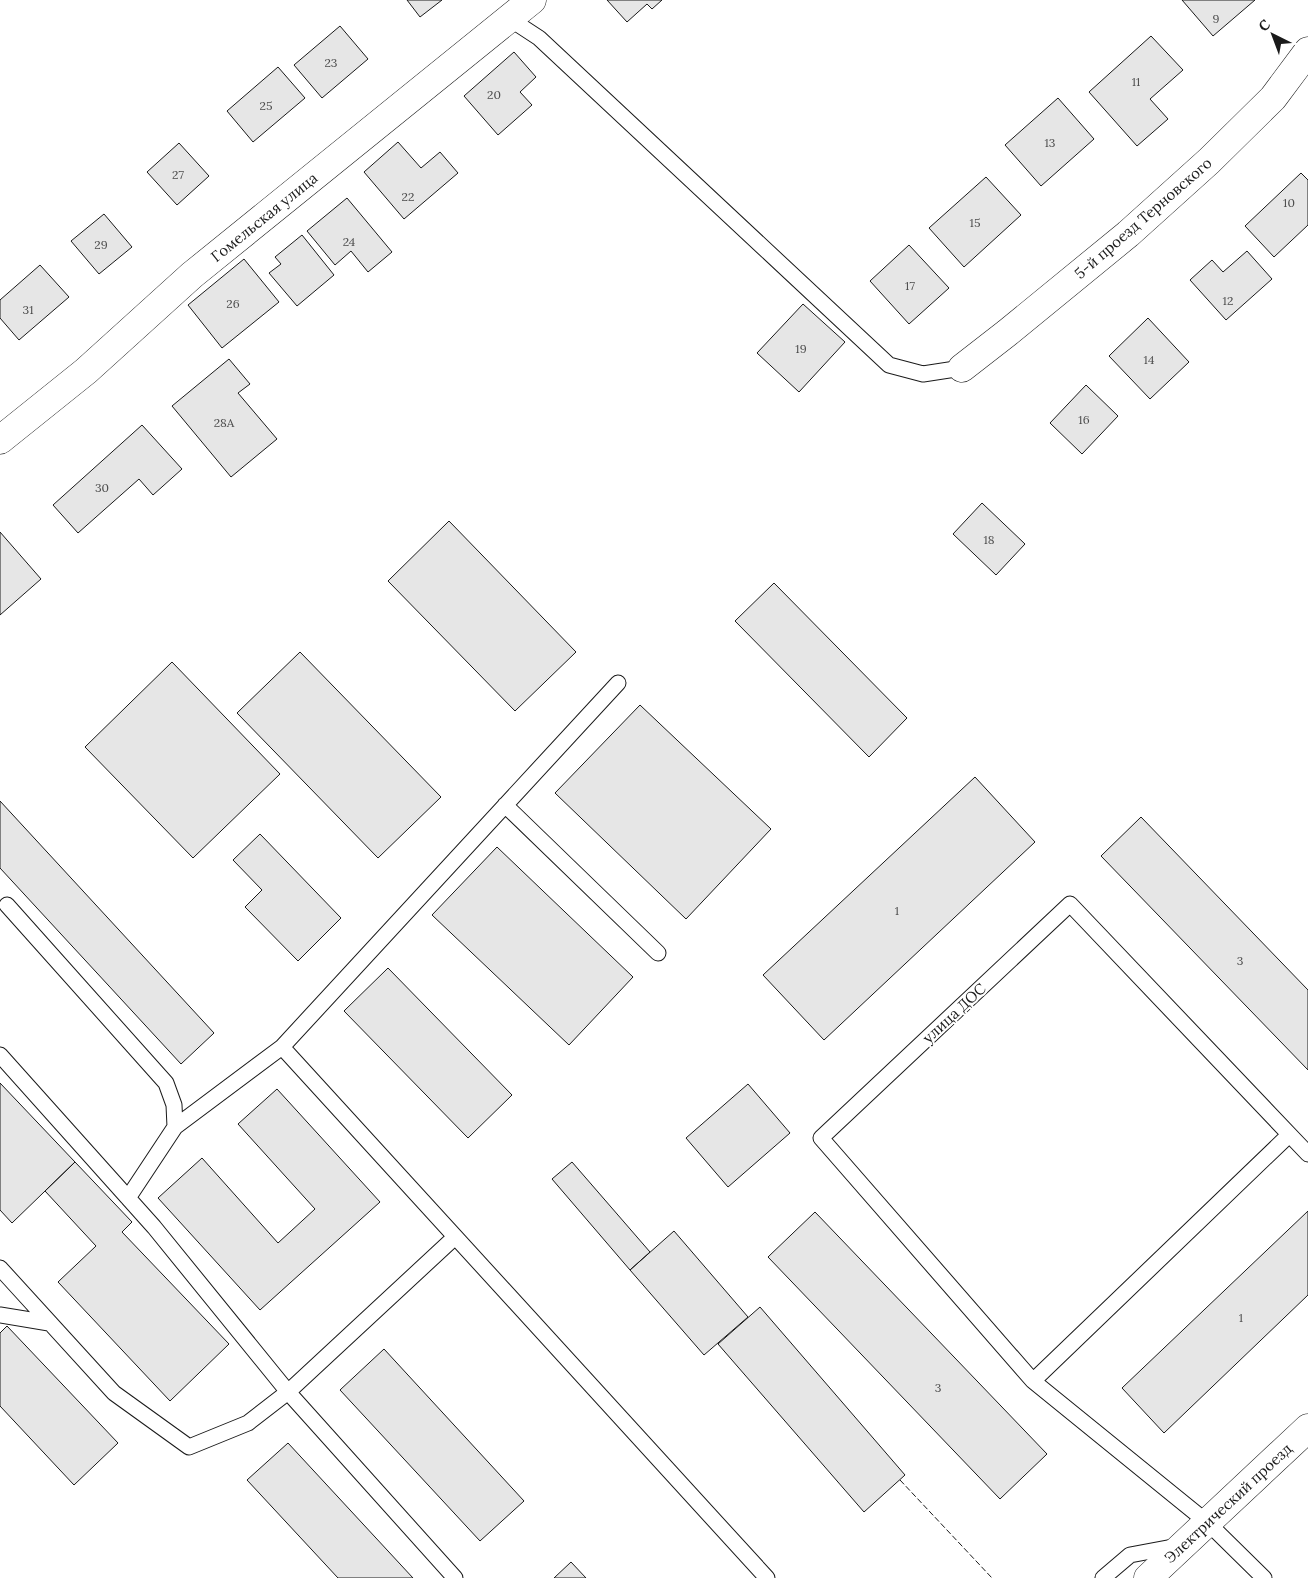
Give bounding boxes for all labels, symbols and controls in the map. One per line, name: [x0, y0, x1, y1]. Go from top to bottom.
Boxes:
north arrow: [1248, 10, 1298, 60]
house number: 9: [1213, 11, 1220, 26]
text: С: [1255, 15, 1274, 35]
house number: 23: [325, 55, 338, 70]
house number: 11: [1132, 74, 1140, 89]
house number: 20: [487, 87, 501, 102]
house number: 25: [260, 98, 272, 113]
house number: 13: [1044, 135, 1056, 150]
street label: 5-й проезд Терновского: [1071, 153, 1216, 283]
house number: 27: [172, 167, 184, 182]
street label: Гомельская улица: [207, 168, 321, 266]
house number: 22: [402, 189, 414, 204]
house number: 10: [1283, 195, 1295, 210]
house number: 15: [970, 215, 980, 230]
house number: 24: [343, 234, 356, 249]
house number: 29: [94, 237, 108, 252]
house number: 17: [905, 278, 915, 293]
house number: 12: [1223, 293, 1233, 308]
house number: 26: [226, 296, 240, 311]
house number: 31: [22, 302, 34, 317]
house number: 19: [795, 341, 807, 356]
house number: 14: [1144, 352, 1155, 367]
house number: 16: [1078, 412, 1090, 427]
house number: 28А: [214, 415, 235, 430]
house number: 30: [95, 480, 109, 495]
house number: 18: [983, 532, 995, 547]
house number: 1: [895, 903, 899, 918]
house number: 3: [1237, 953, 1244, 968]
street label: улица ДОС: [918, 978, 990, 1047]
house number: 1: [1239, 1310, 1243, 1325]
house number: 3: [935, 1380, 942, 1395]
street label: Электрический проезд: [1160, 1439, 1296, 1567]

